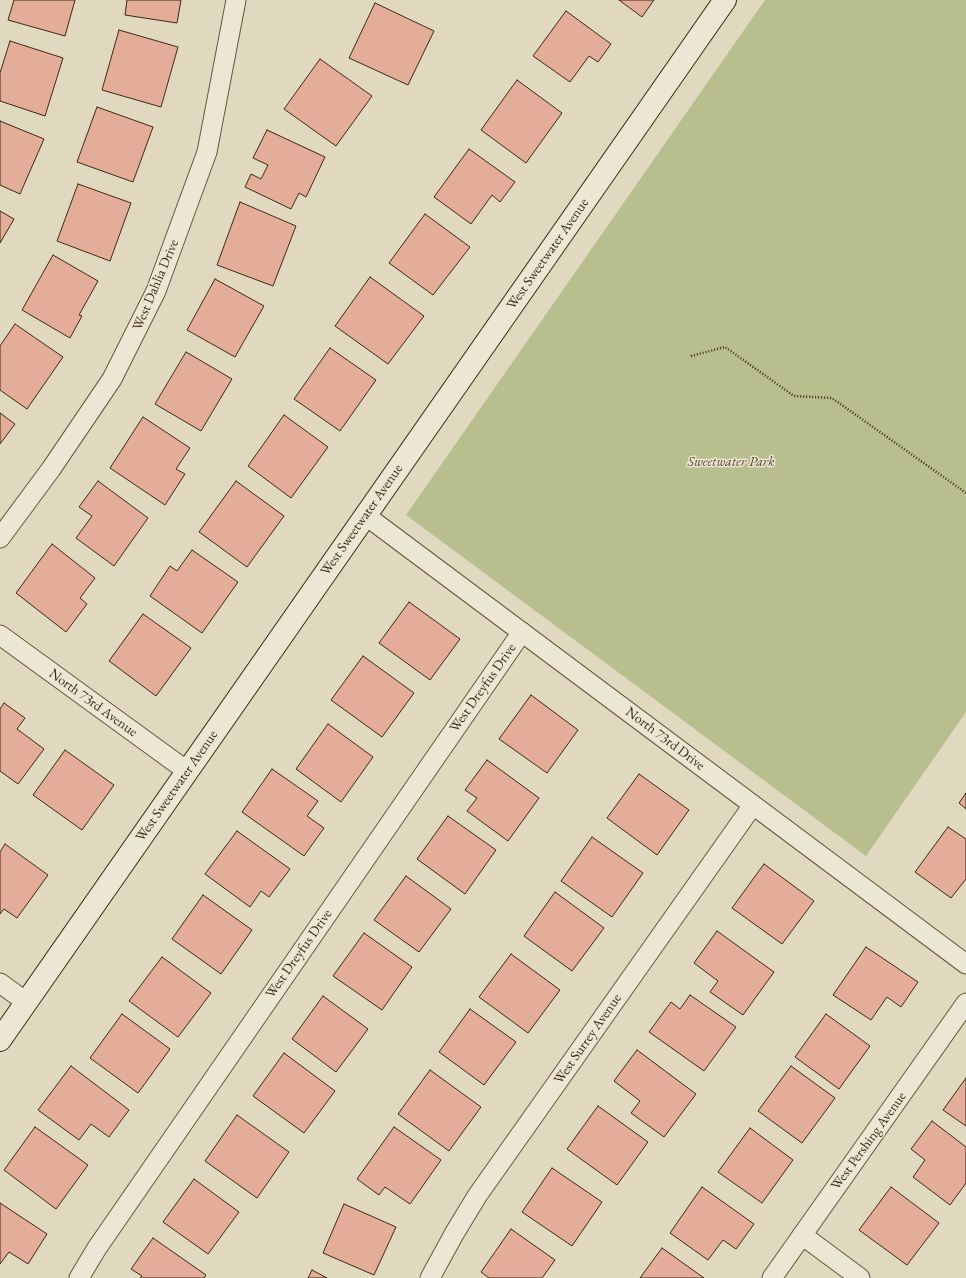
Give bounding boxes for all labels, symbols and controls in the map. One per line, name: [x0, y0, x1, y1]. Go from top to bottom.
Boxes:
street label: West Sweetwater Avenue: [503, 195, 593, 313]
street label: West Dahlia Drive: [129, 237, 183, 333]
park label: Sweetwater Park: [687, 454, 775, 470]
street label: West Sweetwater Avenue: [317, 461, 407, 579]
street label: West Dreyfus Drive: [446, 640, 520, 736]
street label: North 73rd Avenue: [45, 665, 141, 741]
street label: North 73rd Drive: [622, 704, 708, 774]
street label: West Sweetwater Avenue: [132, 727, 222, 845]
street label: West Dreyfus Drive: [262, 906, 336, 1002]
street label: West Surrey Avenue: [551, 991, 625, 1087]
street label: West Pershing Avenue: [828, 1089, 910, 1193]

